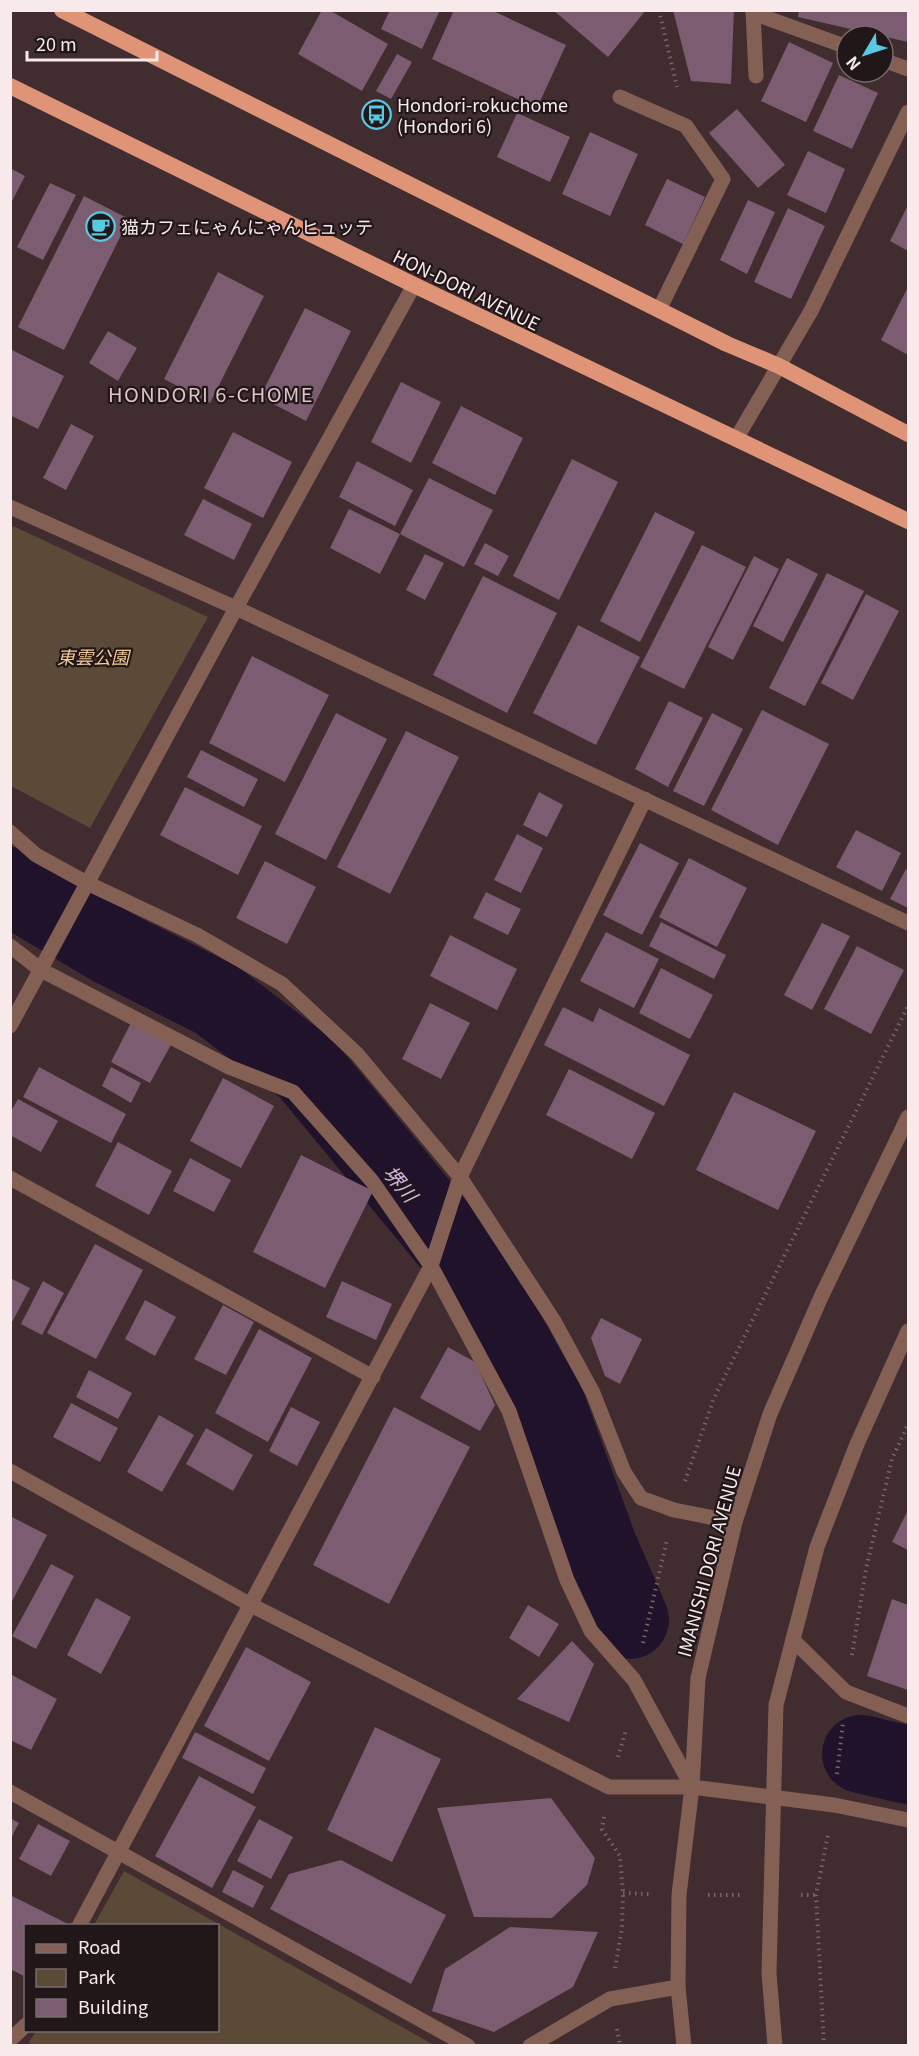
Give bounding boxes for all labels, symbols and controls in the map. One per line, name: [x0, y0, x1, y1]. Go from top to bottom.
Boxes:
scale bar: [27, 24, 158, 62]
north arrow: [835, 24, 895, 84]
text: 20 m: [36, 30, 77, 56]
text: N: [839, 52, 866, 76]
place label: Hondori-rokuchome (Hondori 6): [397, 91, 568, 138]
bus stop icon: Hondori-rokuchome (Hondori 6): [360, 98, 392, 130]
cafe icon: 猫カフェにゃんにゃんヒュッテ: [84, 210, 116, 242]
place label: 猫カフェにゃんにゃんヒュッテ: [121, 213, 373, 239]
street label: HON-DORI AVENUE: [389, 242, 545, 336]
district label: HONDORI 6-CHOME: [108, 379, 314, 408]
park label: 東雲公園: [57, 643, 132, 669]
water label: 堺川: [377, 1158, 426, 1209]
street label: IMANISHI DORI AVENUE: [670, 1463, 746, 1659]
legend: [24, 1924, 219, 2032]
text: Road: [78, 1933, 121, 1959]
text: Park: [78, 1963, 116, 1989]
text: Building: [78, 1993, 148, 2019]

